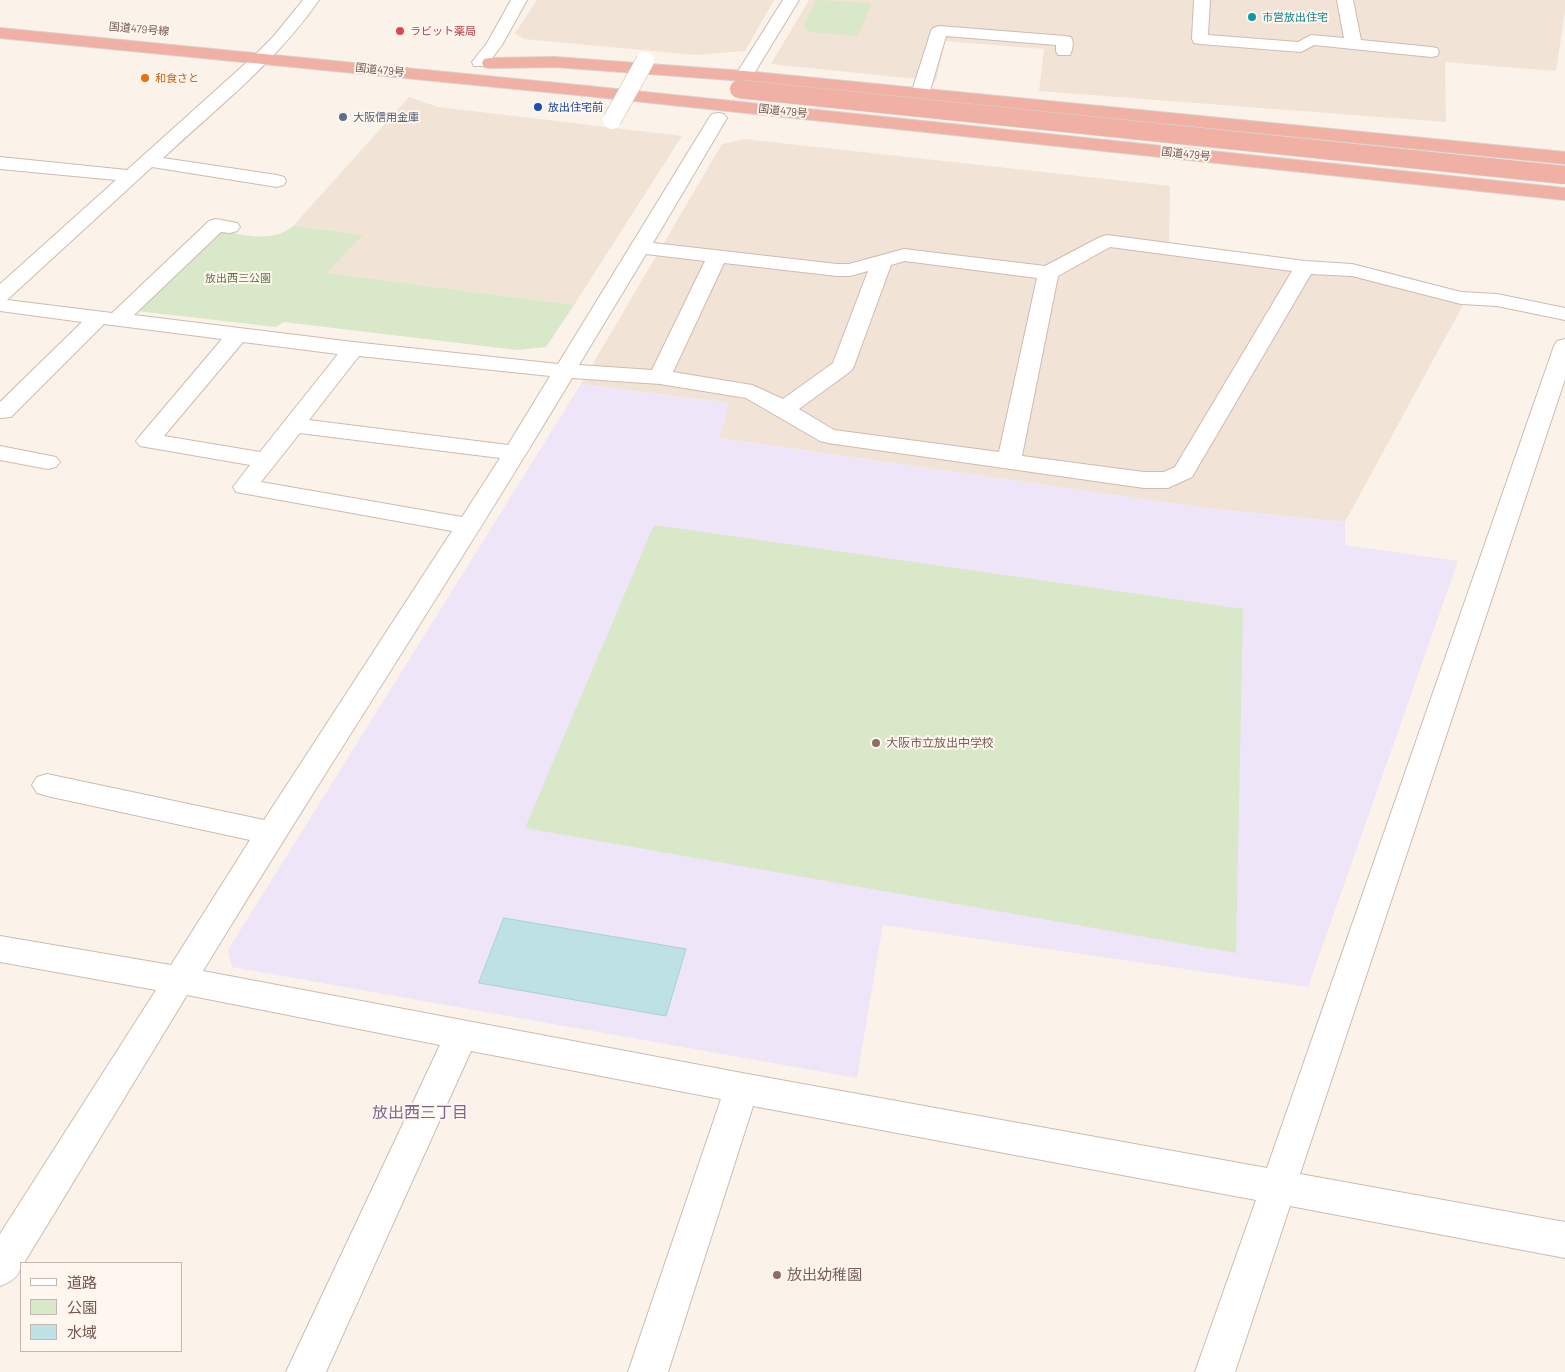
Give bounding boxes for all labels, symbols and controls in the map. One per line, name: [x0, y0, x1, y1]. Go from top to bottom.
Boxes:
place label: 市営放出住宅: [1262, 10, 1328, 24]
marker: 市営放出住宅: [1246, 11, 1258, 23]
street label: 国道479号線: [108, 20, 170, 38]
place label: ラビット薬局: [410, 24, 476, 38]
marker: ラビット薬局: [394, 25, 406, 37]
street label: 国道479号: [355, 61, 405, 79]
place label: 和食さと: [155, 71, 199, 85]
marker: 和食さと: [139, 72, 151, 84]
place label: 放出住宅前: [548, 100, 603, 114]
marker: 放出住宅前: [532, 101, 544, 113]
street label: 国道479号: [758, 102, 808, 120]
place label: 大阪信用金庫: [353, 110, 419, 124]
marker: 大阪信用金庫: [337, 111, 349, 123]
street label: 国道479号: [1161, 145, 1211, 163]
park label: 放出西三公園: [205, 271, 271, 285]
place label: 大阪市立放出中学校: [886, 736, 994, 750]
marker: 大阪市立放出中学校: [870, 737, 882, 749]
district label: 放出西三丁目: [372, 1103, 468, 1123]
legend: [20, 1262, 182, 1352]
place label: 放出幼稚園: [787, 1266, 862, 1284]
marker: 放出幼稚園: [771, 1269, 783, 1281]
text: 道路: [67, 1273, 97, 1291]
text: 公園: [67, 1298, 97, 1316]
text: 水域: [67, 1323, 97, 1341]

